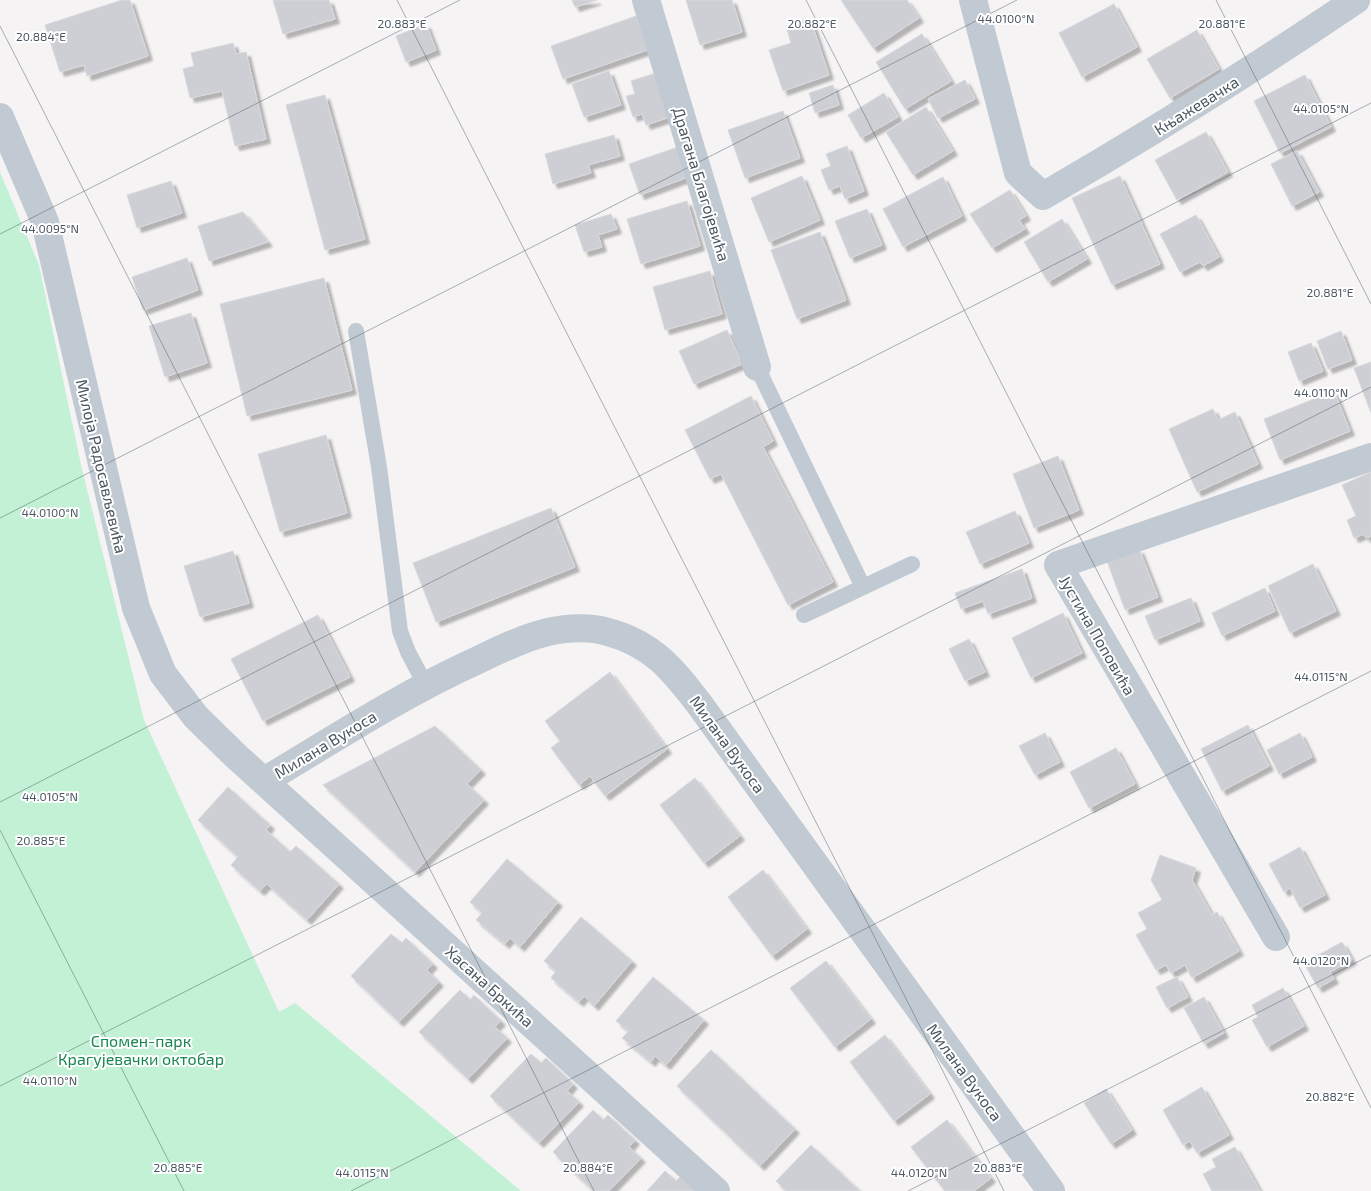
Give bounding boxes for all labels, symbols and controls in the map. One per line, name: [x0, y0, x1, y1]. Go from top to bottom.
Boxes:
text: 44.0100°N: [978, 11, 1034, 25]
text: 20.883°E: [377, 16, 427, 30]
text: 20.882°E: [787, 16, 837, 30]
text: 20.881°E: [1198, 16, 1246, 30]
text: 20.884°E: [16, 29, 66, 43]
street label: Књажевачка: [1150, 71, 1242, 139]
text: 44.0105°N: [1293, 101, 1349, 115]
street label: Драгана Благојевића: [669, 105, 734, 264]
text: 44.0095°N: [21, 221, 79, 235]
text: 20.881°E: [1306, 285, 1354, 299]
street label: Милоја Радосављевића: [72, 377, 131, 555]
text: 44.0110°N: [1294, 385, 1348, 399]
text: 44.0100°N: [22, 505, 78, 519]
street label: Јустина Поповића: [1055, 572, 1140, 699]
text: 44.0115°N: [1294, 669, 1348, 683]
street label: Милана Вукоса: [685, 692, 770, 797]
street label: Милана Вукоса: [270, 706, 380, 783]
text: 44.0105°N: [22, 789, 78, 803]
text: 20.885°E: [17, 833, 66, 847]
street label: Хасана Бркића: [442, 941, 538, 1031]
text: 44.0120°N: [1293, 953, 1349, 967]
street label: Милана Вукоса: [922, 1020, 1007, 1125]
park label: Спомен-парк Крагујевачки октобар: [58, 1031, 224, 1069]
text: 44.0110°N: [23, 1073, 77, 1087]
text: 20.882°E: [1305, 1089, 1355, 1103]
text: 20.885°E: [154, 1160, 203, 1174]
text: 20.884°E: [563, 1160, 613, 1174]
text: 20.883°E: [973, 1160, 1023, 1174]
text: 44.0115°N: [335, 1165, 389, 1179]
text: 44.0120°N: [891, 1165, 947, 1179]

